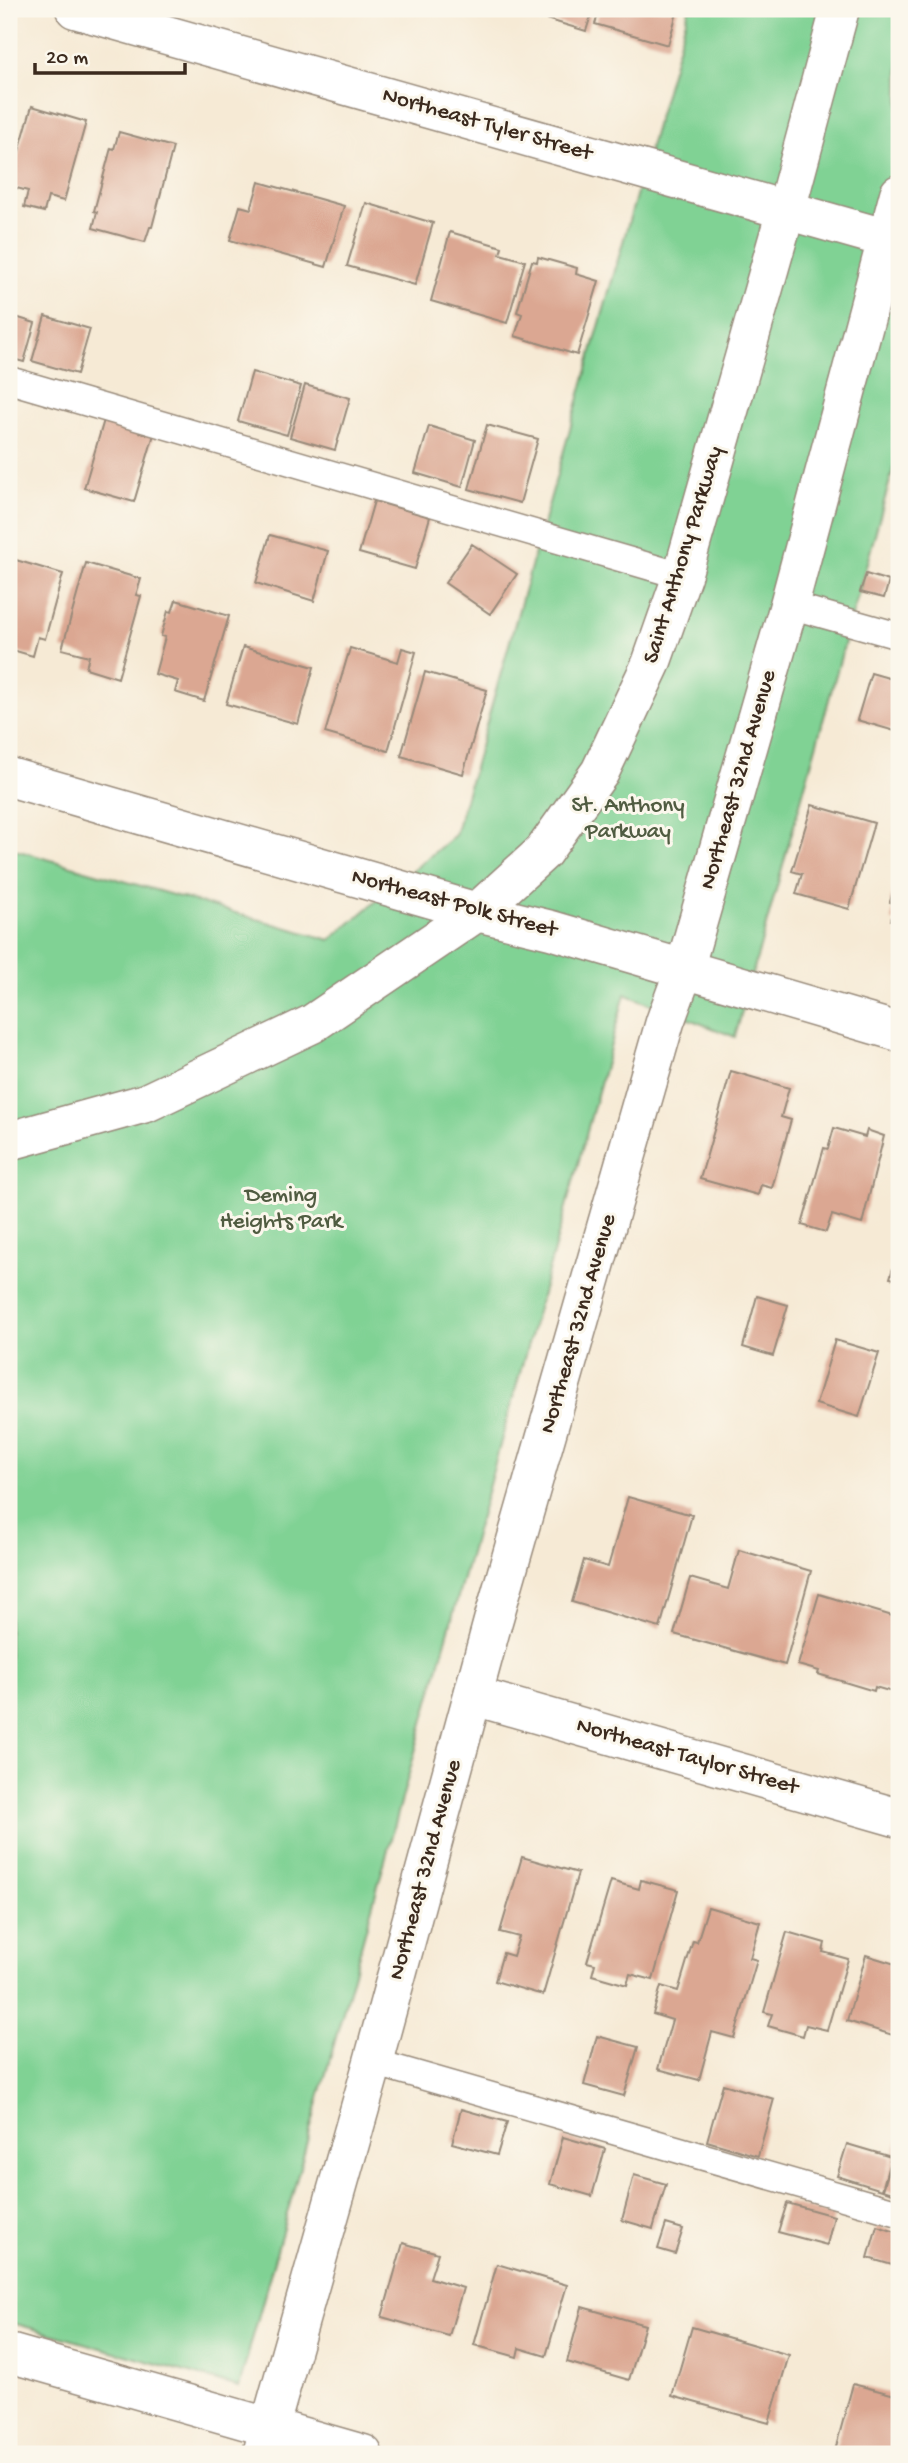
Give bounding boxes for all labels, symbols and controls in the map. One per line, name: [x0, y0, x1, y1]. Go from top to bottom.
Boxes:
scale bar: [35, 32, 186, 76]
text: 20 m: [46, 47, 88, 72]
street label: Northeast Tyler Street: [379, 82, 596, 168]
street label: Saint Anthony Parkway: [638, 443, 730, 667]
street label: Northeast 32nd Avenue: [695, 666, 784, 893]
park label: St. Anthony Parkway: [571, 793, 685, 846]
street label: Northeast Polk Street: [348, 864, 561, 945]
park label: Deming Heights Park: [220, 1183, 345, 1236]
street label: Northeast 32nd Avenue: [535, 1210, 624, 1437]
street label: Northeast Taylor Street: [573, 1712, 803, 1802]
street label: Northeast 32nd Avenue: [384, 1756, 469, 1983]

